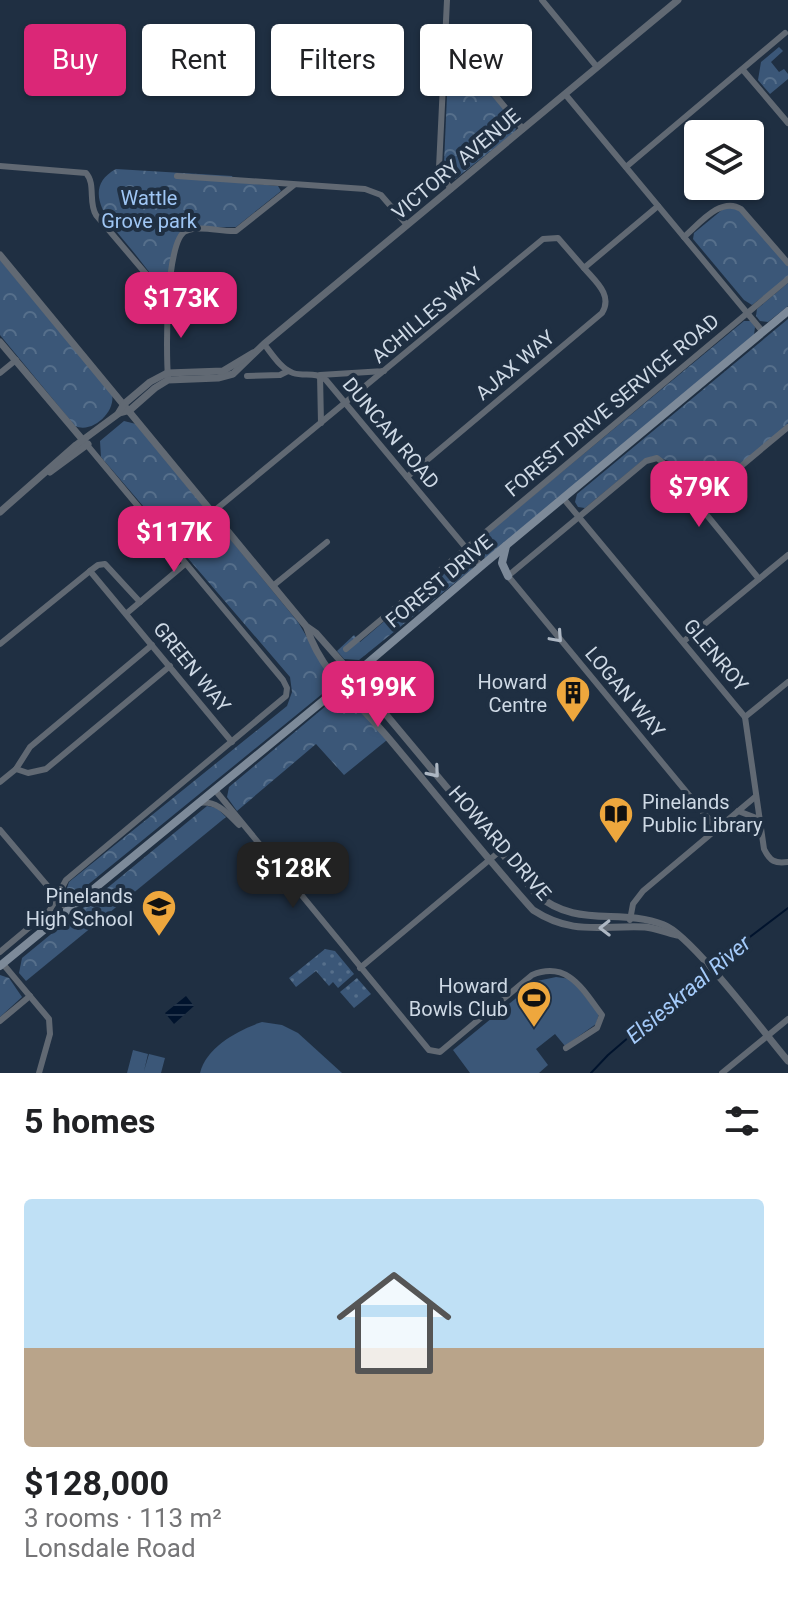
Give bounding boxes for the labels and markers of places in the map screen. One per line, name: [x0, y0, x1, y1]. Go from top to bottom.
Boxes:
pin: $173K: [125, 272, 237, 340]
pin: $79K: [652, 461, 746, 529]
pin: $117K: [118, 506, 230, 574]
pin: $199K: [322, 661, 434, 729]
place label: Howard Centre: [478, 670, 547, 717]
building icon: Howard Centre: [554, 674, 592, 724]
place label: Pinelands Public Library: [642, 790, 763, 837]
library icon: Pinelands Public Library: [597, 795, 635, 845]
pin: $128K: [237, 842, 349, 910]
place label: Pinelands High School: [26, 884, 133, 931]
school or university icon: Pinelands High School: [140, 888, 178, 938]
place label: Howard Bowls Club: [409, 974, 508, 1021]
sports icon: Howard Bowls Club: [515, 979, 553, 1029]

